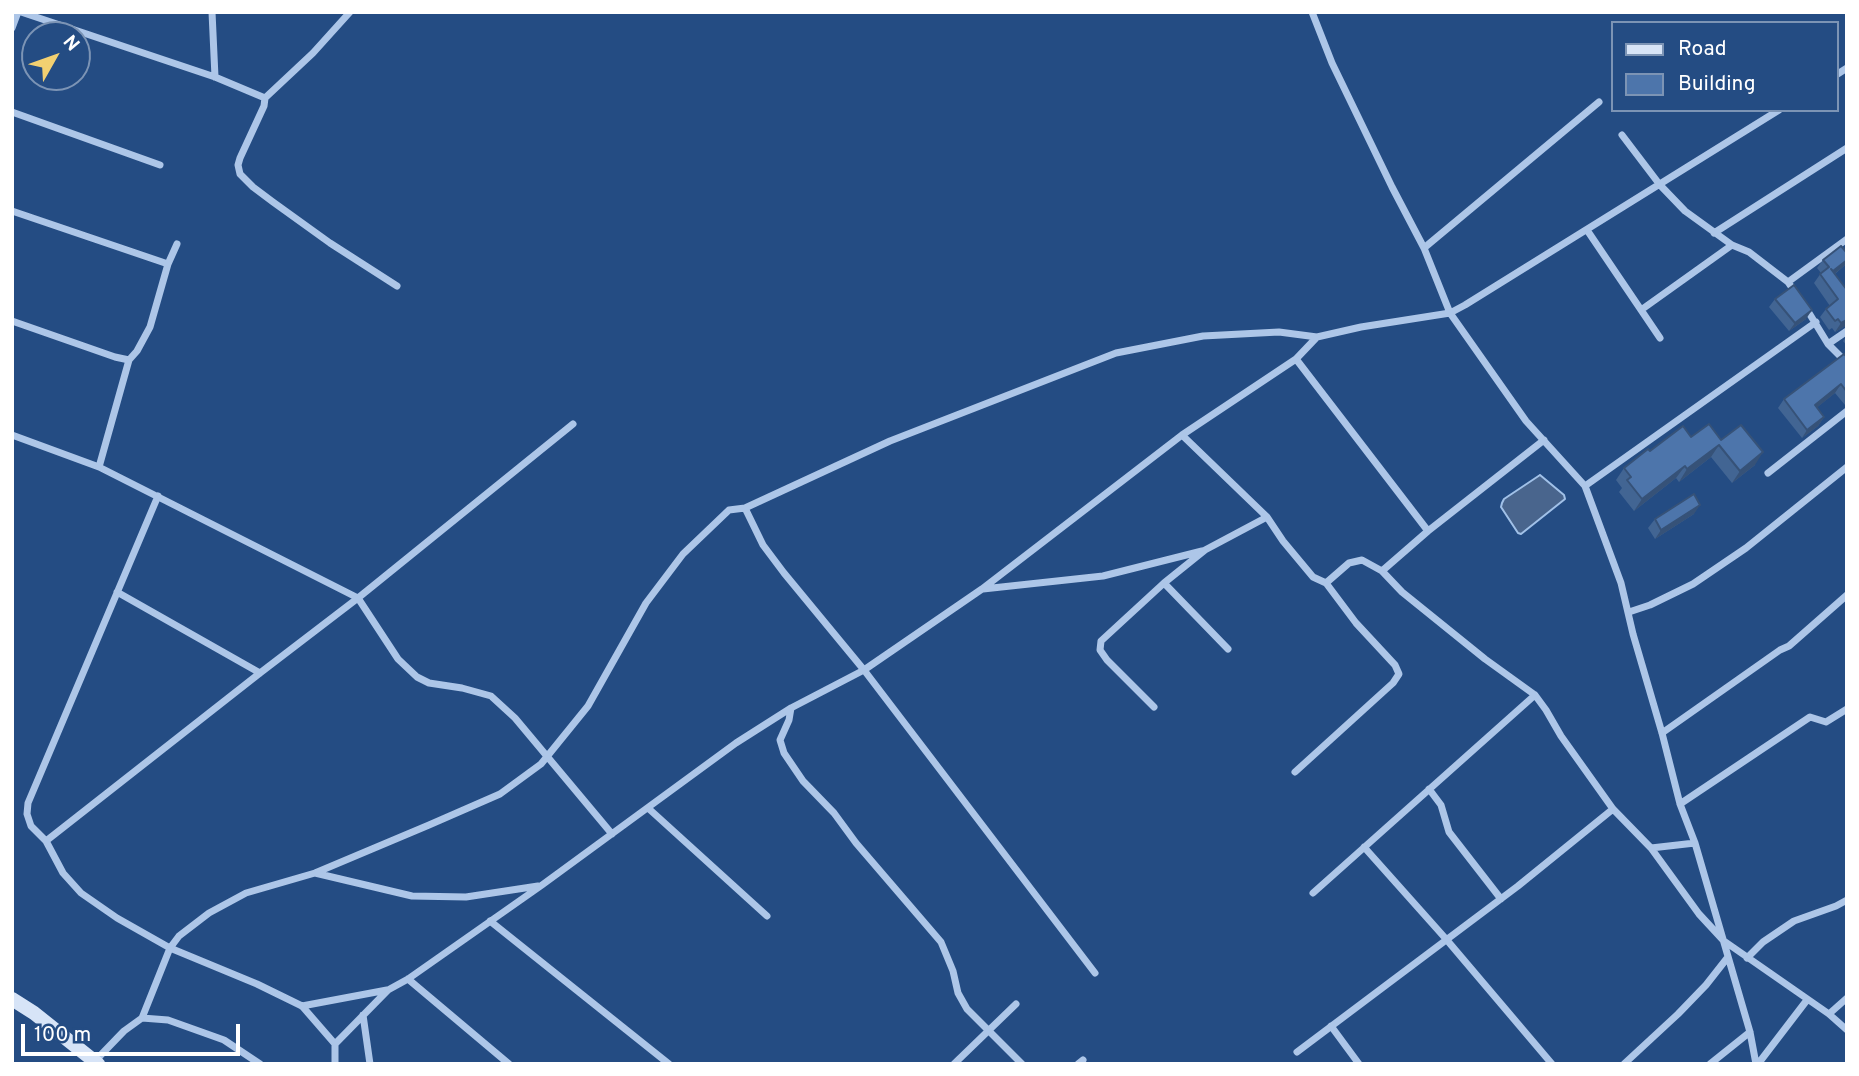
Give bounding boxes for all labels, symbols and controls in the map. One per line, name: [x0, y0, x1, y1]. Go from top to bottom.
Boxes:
north arrow: [21, 21, 91, 91]
legend: [1610, 21, 1838, 112]
text: N: [57, 31, 84, 57]
text: Road: [1678, 36, 1727, 63]
text: Building: [1678, 71, 1756, 98]
scale bar: [24, 1010, 243, 1054]
text: 100 m: [34, 1022, 91, 1049]

